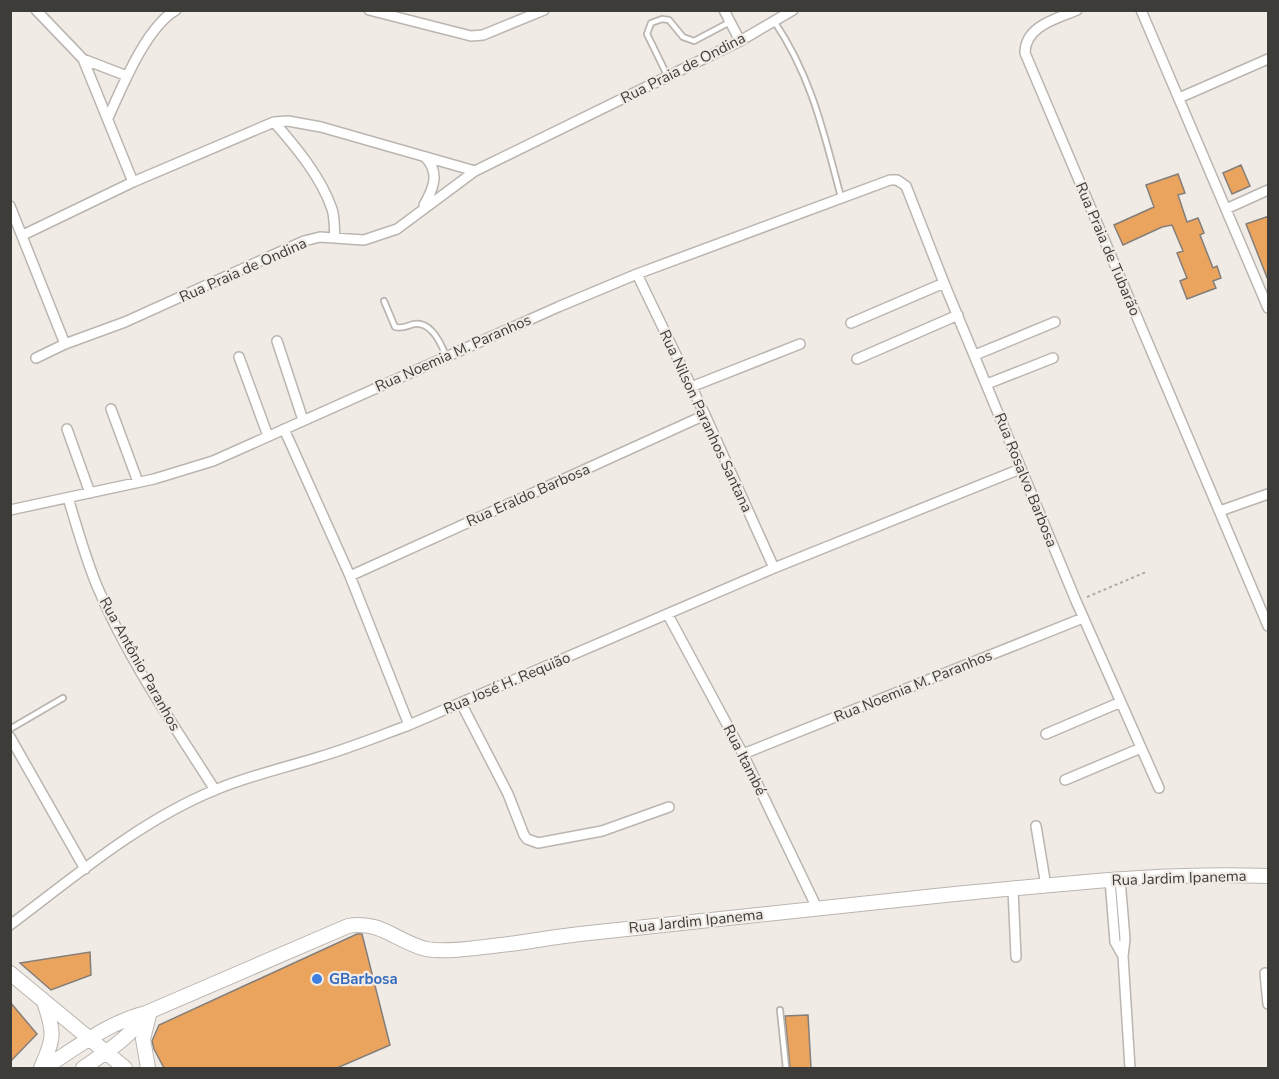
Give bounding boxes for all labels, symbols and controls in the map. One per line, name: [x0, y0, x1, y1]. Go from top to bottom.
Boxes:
street label: Rua Praia de Ondina: [617, 28, 749, 108]
street label: Rua Praia de Tubarão: [1071, 179, 1145, 319]
street label: Rua Praia de Ondina: [176, 233, 310, 307]
street label: Rua Noemia M. Paranhos: [372, 310, 534, 396]
street label: Rua Nilson Paranhos Santana: [655, 326, 757, 516]
street label: Rua Rosalvo Barbosa: [990, 410, 1062, 550]
street label: Rua Eraldo Barbosa: [463, 459, 593, 531]
street label: Rua Antônio Paranhos: [95, 593, 185, 735]
street label: Rua Noemia M. Paranhos: [831, 645, 995, 727]
street label: Rua José H. Requião: [441, 647, 573, 719]
street label: Rua Itambé: [719, 721, 771, 799]
street label: Rua Jardim Ipanema: [1111, 866, 1247, 890]
street label: Rua Jardim Ipanema: [628, 904, 764, 938]
place label: GBarbosa: [329, 969, 398, 989]
marker: GBarbosa: [310, 972, 324, 986]

